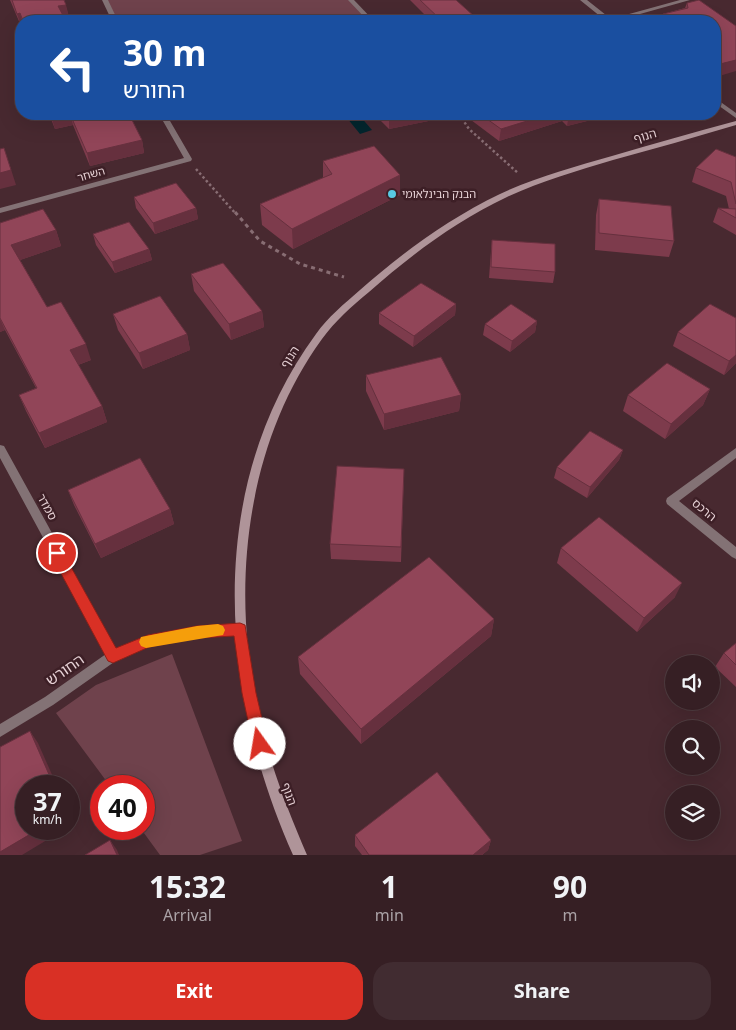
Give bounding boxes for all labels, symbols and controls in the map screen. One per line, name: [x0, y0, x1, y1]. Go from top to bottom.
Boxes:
text: 30 m: [123, 29, 206, 76]
icon: left: [40, 35, 105, 100]
text: החורש: [123, 74, 185, 104]
street label: הנוף: [631, 124, 658, 147]
street label: השחר: [75, 162, 106, 185]
place label: הבנק הבינלאומי: [402, 186, 476, 201]
marker: הבנק הבינלאומי: [386, 188, 398, 200]
street label: הנוף: [276, 342, 303, 371]
street label: סמדר: [33, 490, 62, 523]
street label: הרכס: [688, 494, 720, 525]
pin: [36, 532, 78, 574]
icon: arrive: [43, 539, 71, 567]
street label: החורש: [41, 649, 88, 690]
map controls: [665, 655, 720, 840]
button: sound: [665, 655, 720, 710]
position arrow: [233, 717, 285, 769]
button: search: [665, 720, 720, 775]
speed limit sign: 40: [90, 775, 155, 840]
street label: הנוף: [278, 780, 301, 808]
text: 37: [33, 784, 62, 818]
button: layers: [665, 785, 720, 840]
text: km/h: [33, 811, 62, 828]
text: 15:32: [149, 866, 226, 907]
text: 1: [381, 866, 398, 907]
text: 90: [553, 866, 587, 907]
text: Arrival: [163, 904, 212, 926]
text: min: [375, 904, 404, 926]
text: m: [562, 904, 577, 926]
button: Exit: [25, 962, 363, 1020]
button: Share: [373, 962, 711, 1020]

